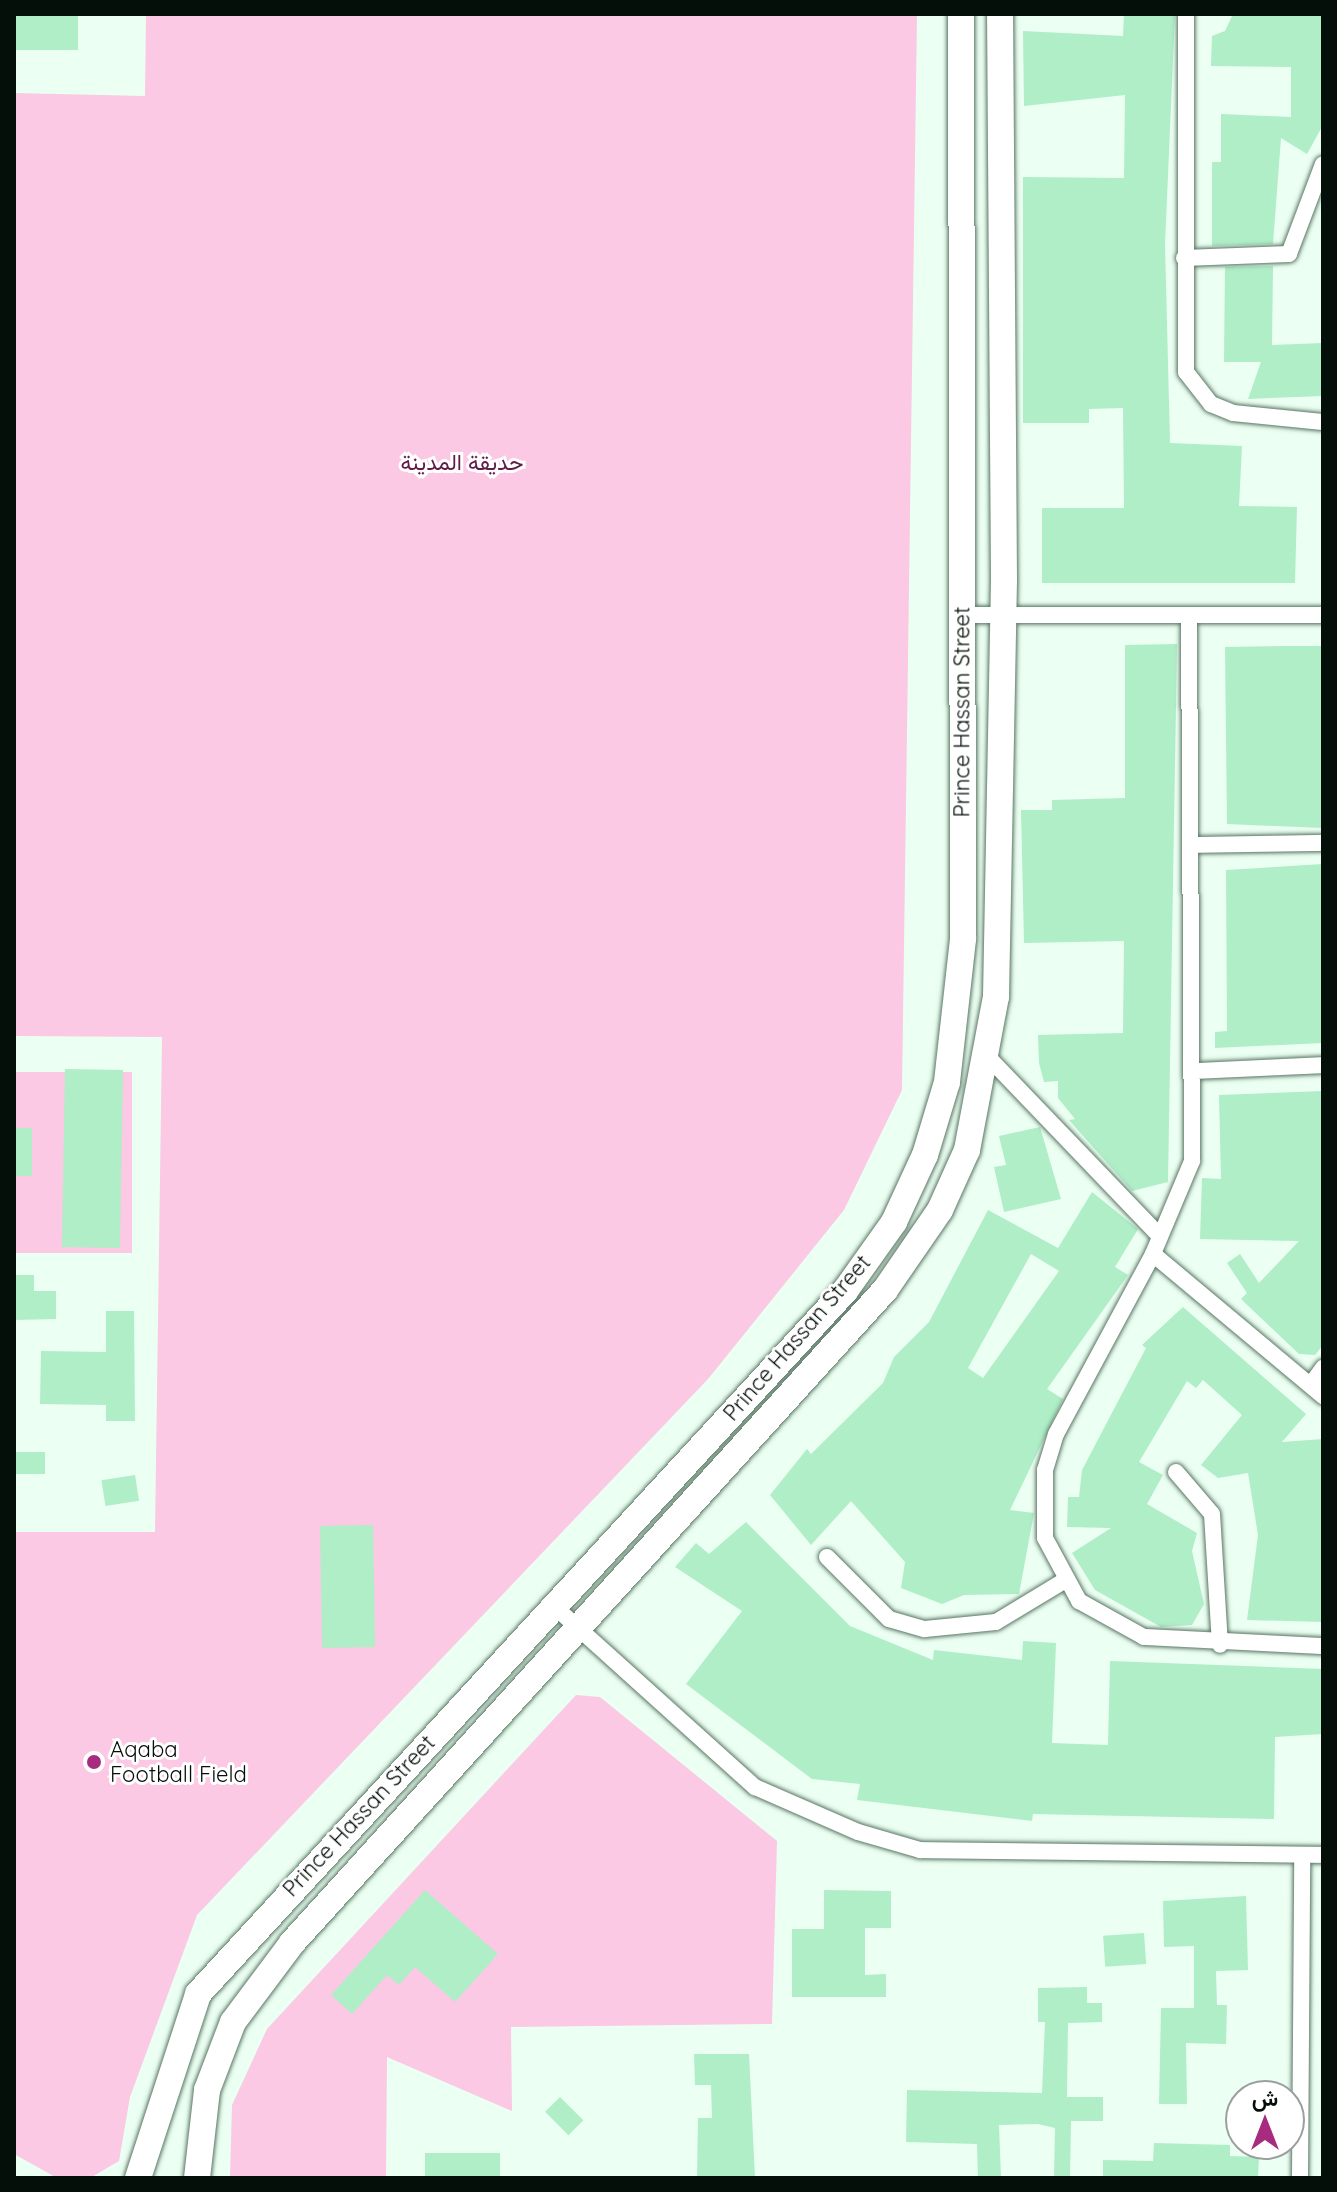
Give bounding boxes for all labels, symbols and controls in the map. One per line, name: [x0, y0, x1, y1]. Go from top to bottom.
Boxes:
park label: حديقة المدينة: [400, 450, 524, 476]
street label: Prince Hassan Street: [949, 606, 975, 818]
street label: Prince Hassan Street: [718, 1250, 876, 1426]
street label: Prince Hassan Street: [277, 1730, 441, 1902]
place label: Aqaba Football Field: [110, 1736, 247, 1788]
marker: Aqaba Football Field: [85, 1753, 103, 1771]
north arrow: [1225, 2080, 1305, 2160]
text: ش: [1252, 2084, 1278, 2112]

